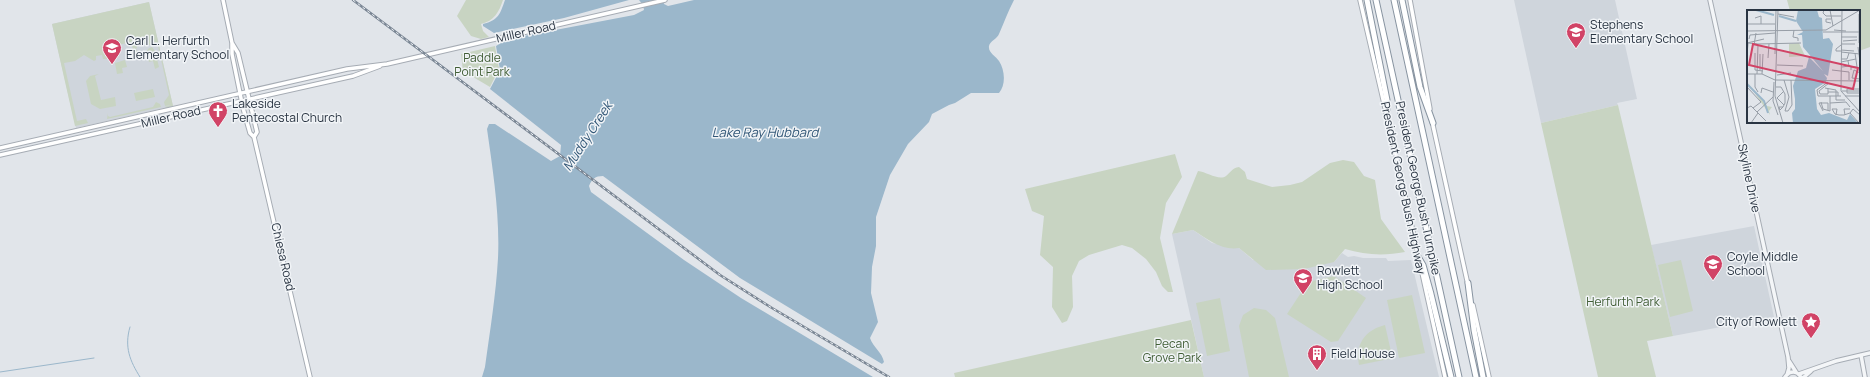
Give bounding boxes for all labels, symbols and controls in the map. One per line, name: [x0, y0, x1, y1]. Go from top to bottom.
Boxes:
inset map: [1747, 10, 1860, 123]
street label: Miller Road: [494, 16, 557, 47]
place label: Stephens Elementary School: [1590, 16, 1693, 47]
school or university icon: Stephens Elementary School: [1565, 21, 1587, 49]
place label: Carl L. Herfurth Elementary School: [126, 32, 229, 63]
school or university icon: Carl L. Herfurth Elementary School: [101, 37, 123, 65]
park label: Paddle Point Park: [454, 49, 511, 80]
place label: Lakeside Pentecostal Church: [232, 95, 342, 126]
water label: Muddy Creek: [558, 96, 617, 174]
street label: President George Bush Turnpike: [1392, 99, 1445, 276]
church icon: Lakeside Pentecostal Church: [207, 100, 229, 128]
street label: President George Bush Highway: [1377, 100, 1430, 276]
street label: Miller Road: [139, 101, 202, 132]
water label: Lake Ray Hubbard: [712, 123, 820, 141]
street label: Skyline Drive: [1734, 142, 1765, 214]
street label: Chiesa Road: [267, 221, 300, 293]
place label: Coyle Middle School: [1727, 248, 1798, 279]
school or university icon: Coyle Middle School: [1702, 253, 1724, 281]
place label: Rowlett High School: [1317, 262, 1383, 293]
school or university icon: Rowlett High School: [1292, 267, 1314, 295]
park label: Herfurth Park: [1586, 293, 1661, 310]
place icon: City of Rowlett: [1800, 311, 1822, 339]
place label: City of Rowlett: [1716, 313, 1797, 330]
park label: Pecan Grove Park: [1143, 335, 1202, 366]
building icon: Field House: [1306, 343, 1328, 371]
place label: Field House: [1331, 345, 1395, 362]

